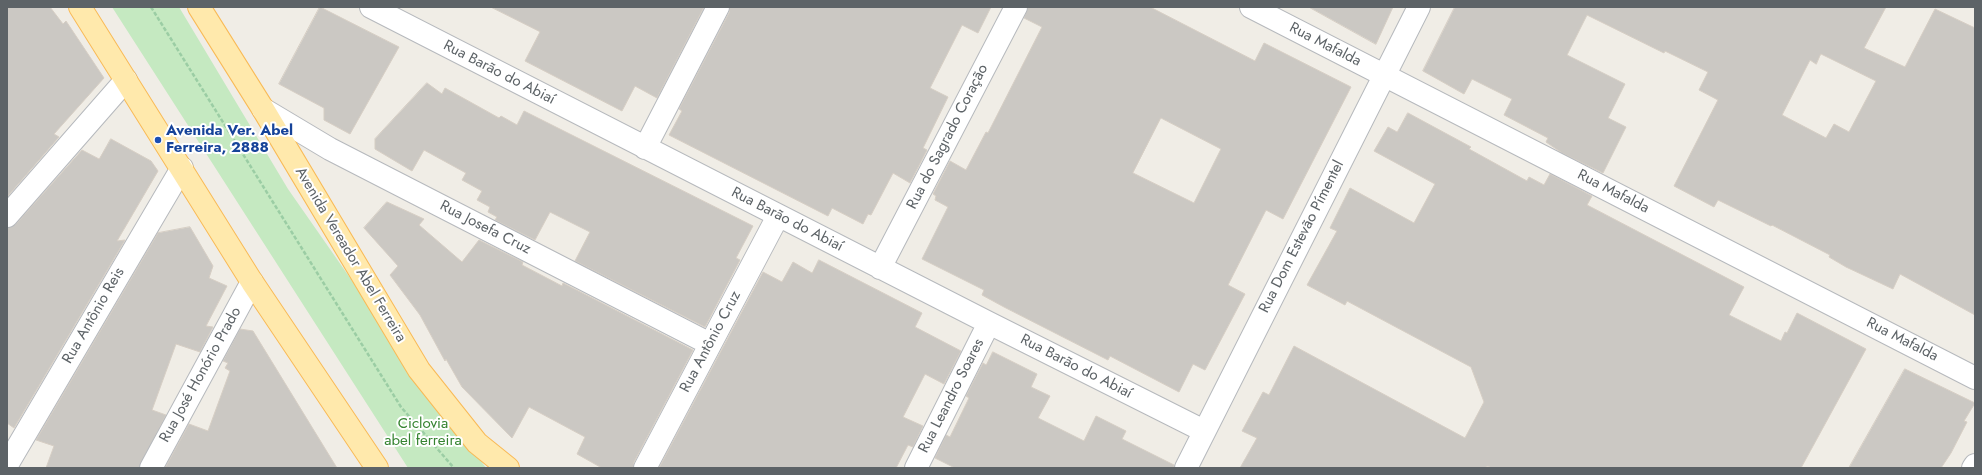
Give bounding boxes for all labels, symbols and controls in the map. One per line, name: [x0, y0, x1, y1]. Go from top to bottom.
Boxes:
street label: Rua Mafalda: [1286, 19, 1364, 71]
street label: Rua Barão do Abiaí: [440, 37, 558, 109]
street label: Rua do Sagrado Coração: [904, 62, 992, 212]
place label: Avenida Ver. Abel Ferreira, 2888: [166, 122, 293, 157]
marker: Avenida Ver. Abel Ferreira, 2888: [153, 135, 163, 145]
street label: Rua Dom Estevão Pímentel: [1256, 158, 1348, 316]
street label: Avenida Vereador Abel Ferreira: [291, 164, 409, 346]
street label: Rua Mafalda: [1574, 166, 1652, 218]
street label: Rua Barão do Abiaí: [728, 184, 846, 256]
street label: Rua Josefa Cruz: [436, 197, 534, 259]
street label: Rua Antônio Reis: [59, 265, 129, 367]
street label: Rua Antônio Cruz: [677, 288, 745, 396]
street label: Rua José Honório Prado: [156, 304, 246, 446]
street label: Rua Mafalda: [1863, 314, 1941, 366]
street label: Rua Barão do Abiaí: [1017, 331, 1135, 403]
street label: Rua Leandro Soares: [915, 336, 989, 456]
park label: Ciclovia abel ferreira: [384, 415, 462, 450]

